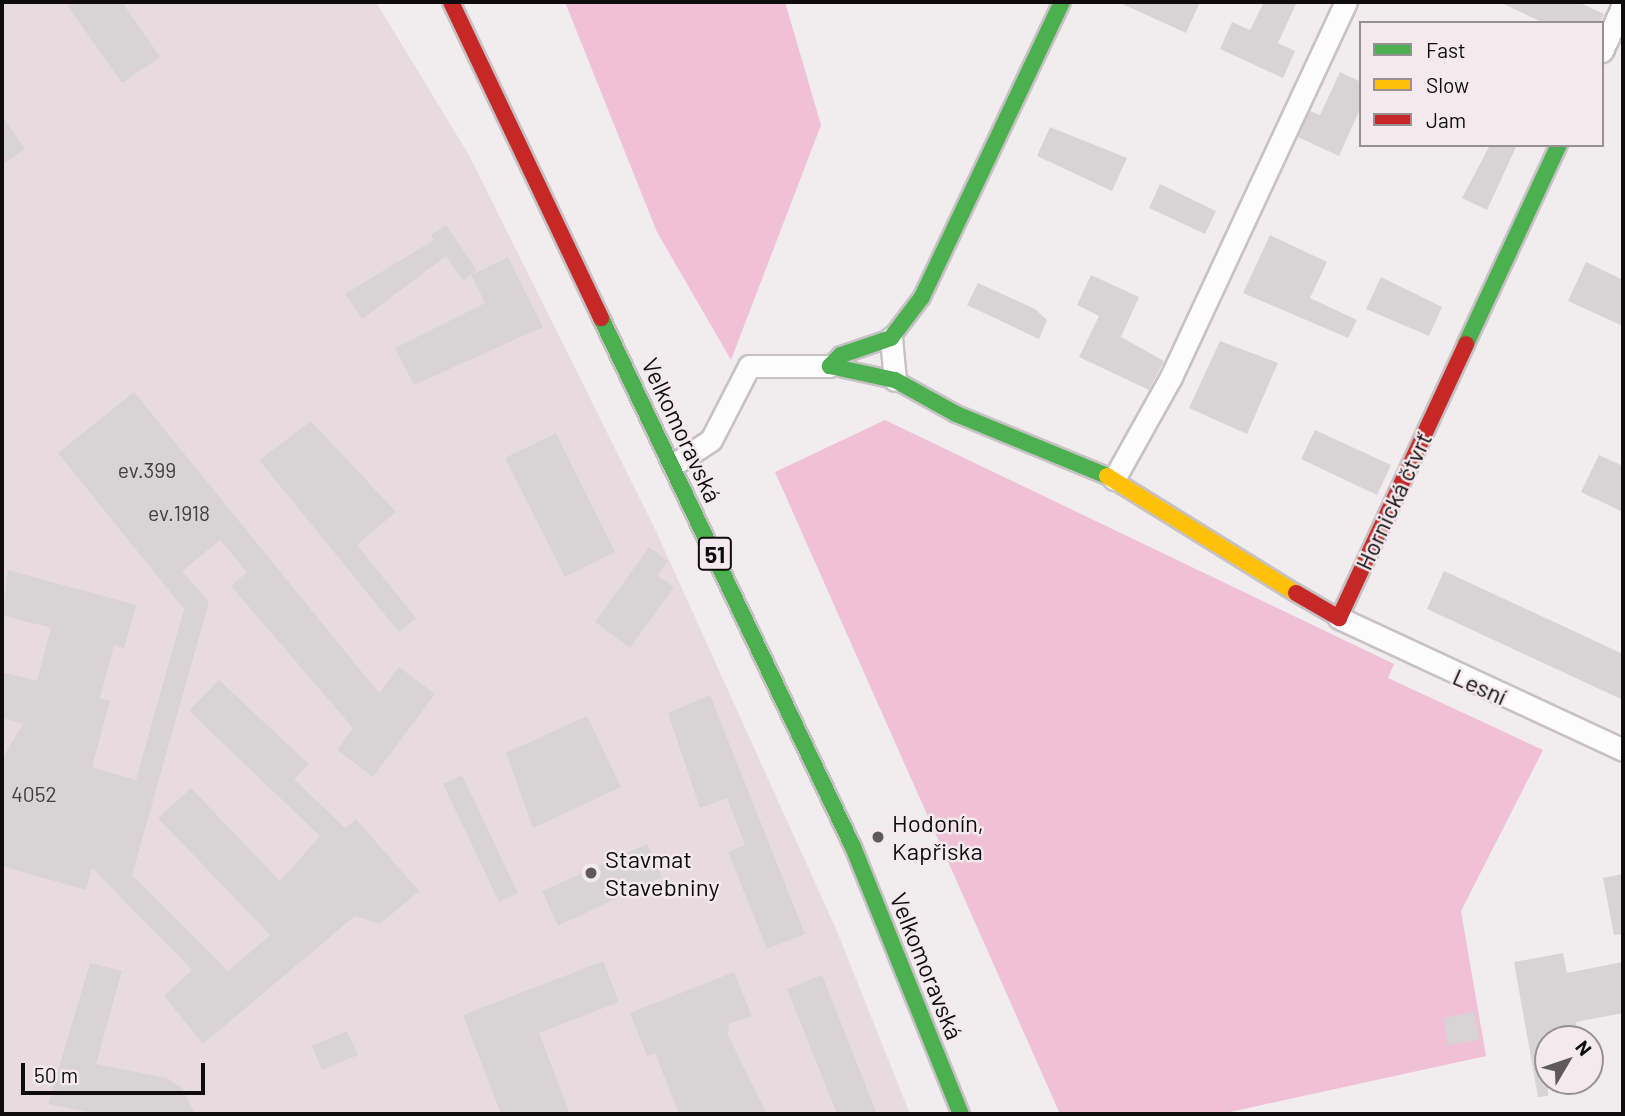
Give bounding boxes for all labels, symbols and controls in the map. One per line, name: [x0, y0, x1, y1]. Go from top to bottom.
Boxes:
legend: [1359, 21, 1604, 147]
text: Fast: [1426, 37, 1466, 62]
text: Slow: [1426, 72, 1469, 97]
text: Jam: [1426, 107, 1466, 132]
street label: Velkomoravská: [636, 353, 728, 507]
street label: Hornická čtvrť: [1349, 428, 1437, 574]
house number: ev.399: [118, 457, 176, 483]
house number: ev.1918: [148, 500, 210, 526]
road number: 51: [698, 534, 732, 574]
street label: Lesní: [1449, 662, 1511, 710]
house number: 4052: [11, 781, 57, 807]
place label: Hodonín, Kapřiska: [892, 809, 984, 865]
marker: Hodonín, Kapřiska: [870, 829, 886, 845]
place label: Stavmat Stavebniny: [605, 845, 720, 901]
marker: Stavmat Stavebniny: [583, 865, 599, 881]
street label: Velkomoravská: [884, 888, 970, 1044]
north arrow: [1534, 1025, 1604, 1095]
text: N: [1571, 1036, 1597, 1060]
scale bar: [24, 1050, 208, 1094]
text: 50 m: [34, 1062, 78, 1087]

